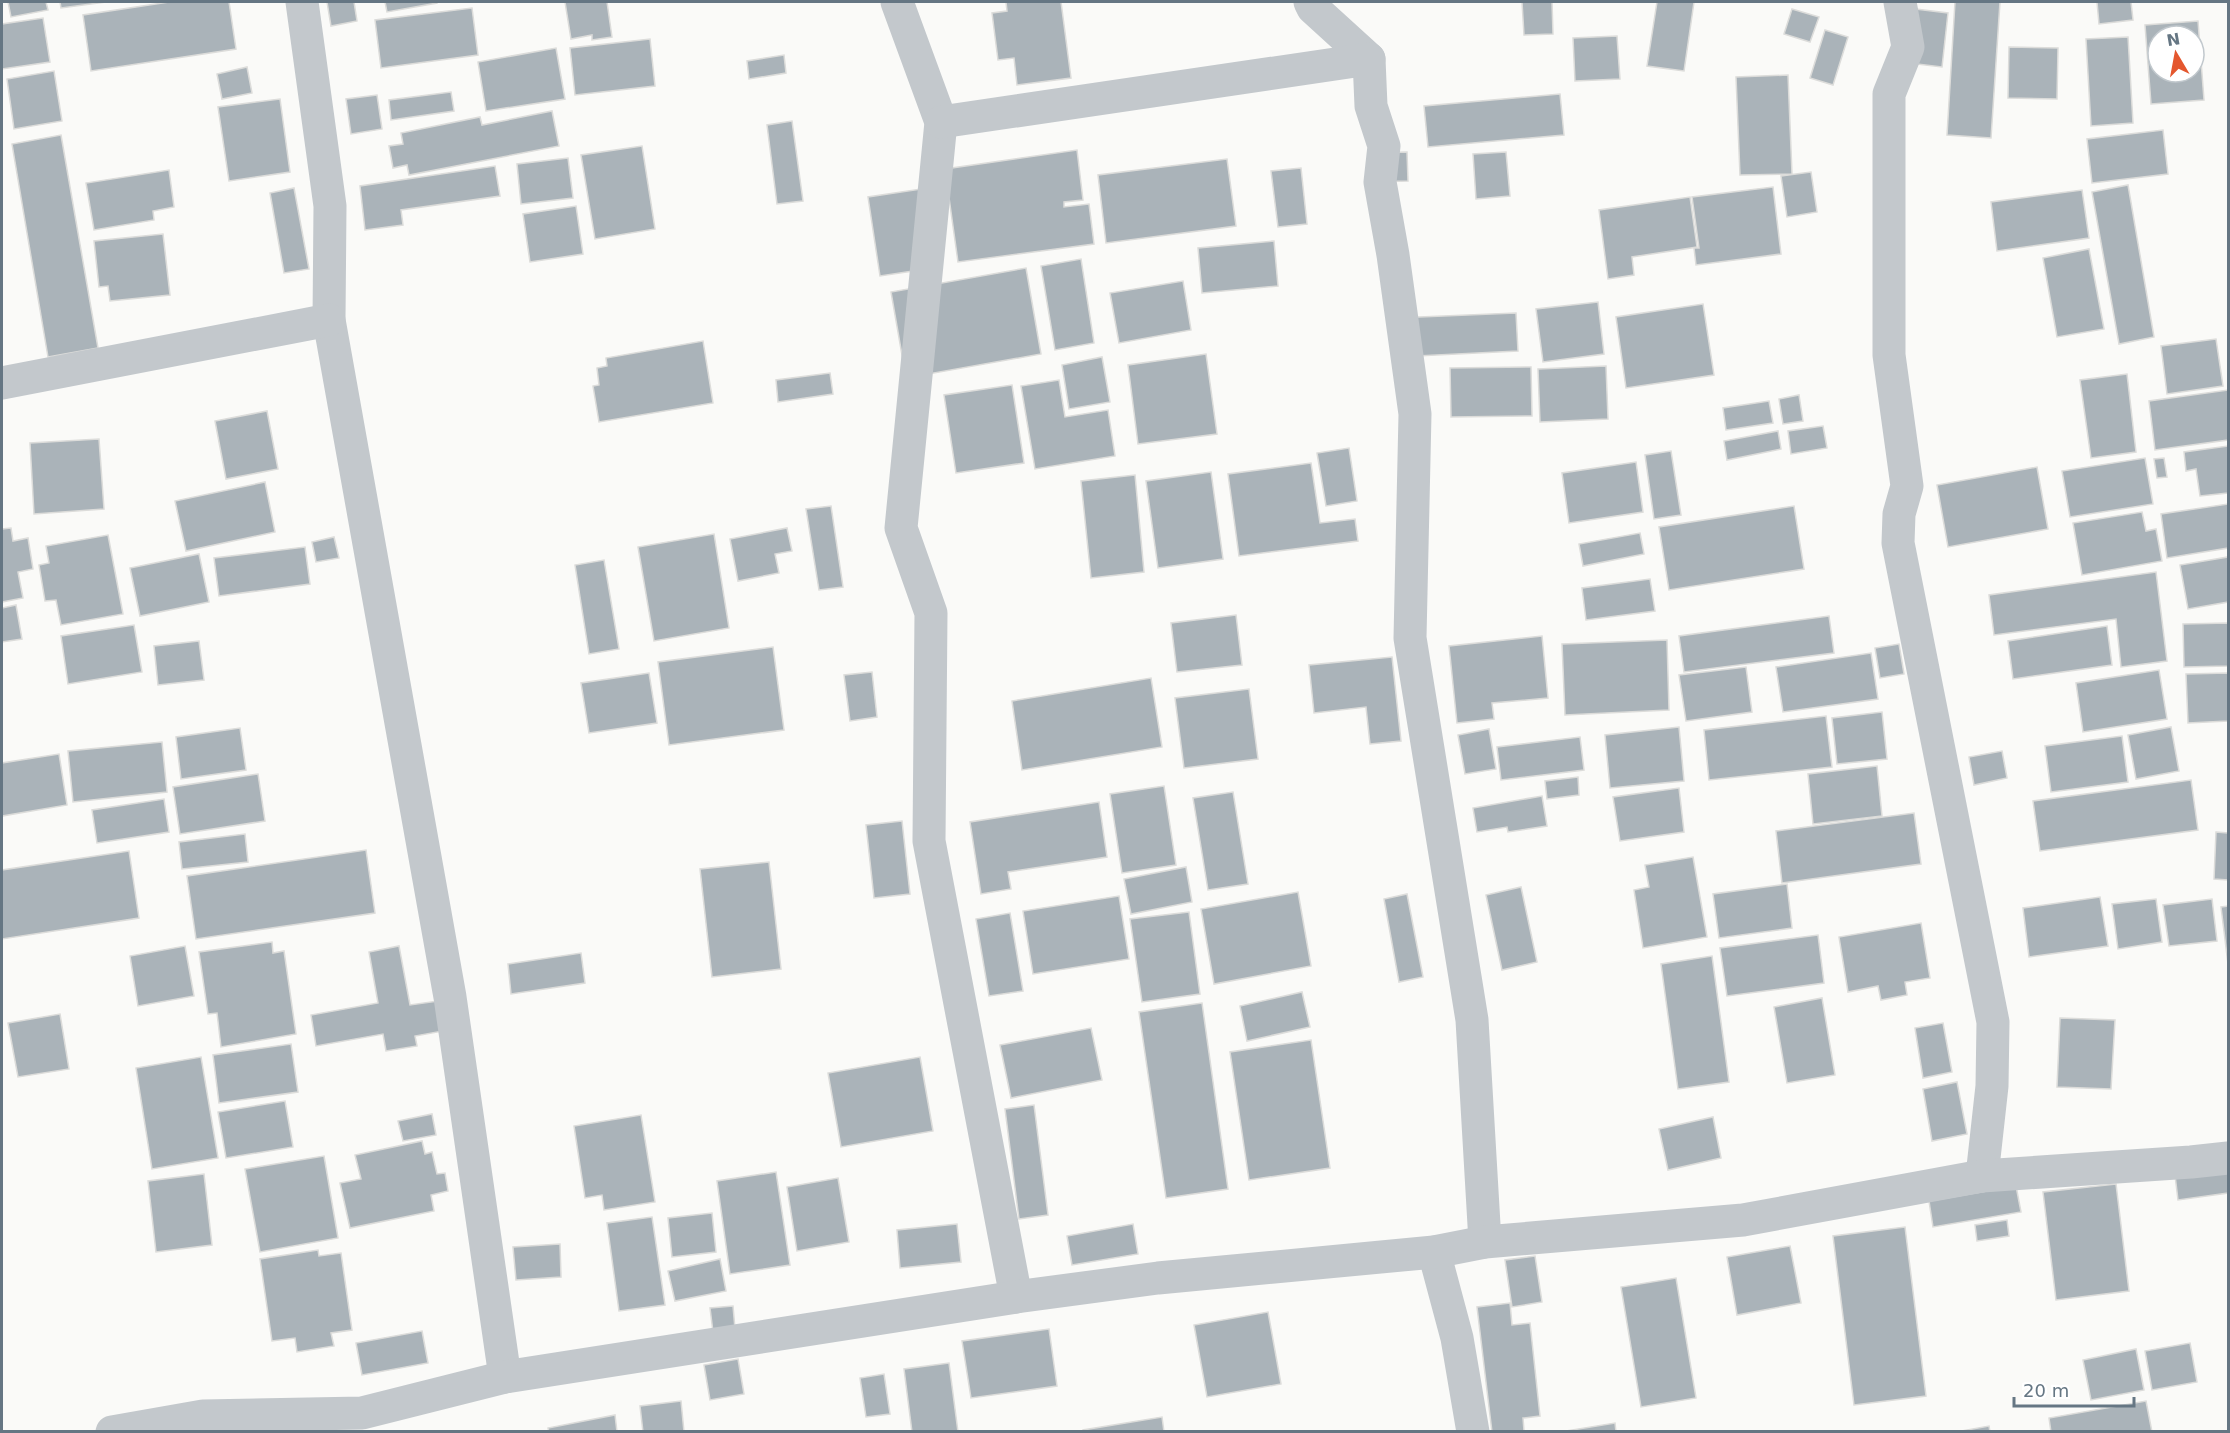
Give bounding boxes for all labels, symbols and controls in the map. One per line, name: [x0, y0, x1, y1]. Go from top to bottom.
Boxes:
north arrow: [2146, 24, 2206, 84]
text: N: [2165, 29, 2182, 50]
scale bar: [2014, 1370, 2134, 1408]
text: 20 m: [2023, 1380, 2069, 1401]

